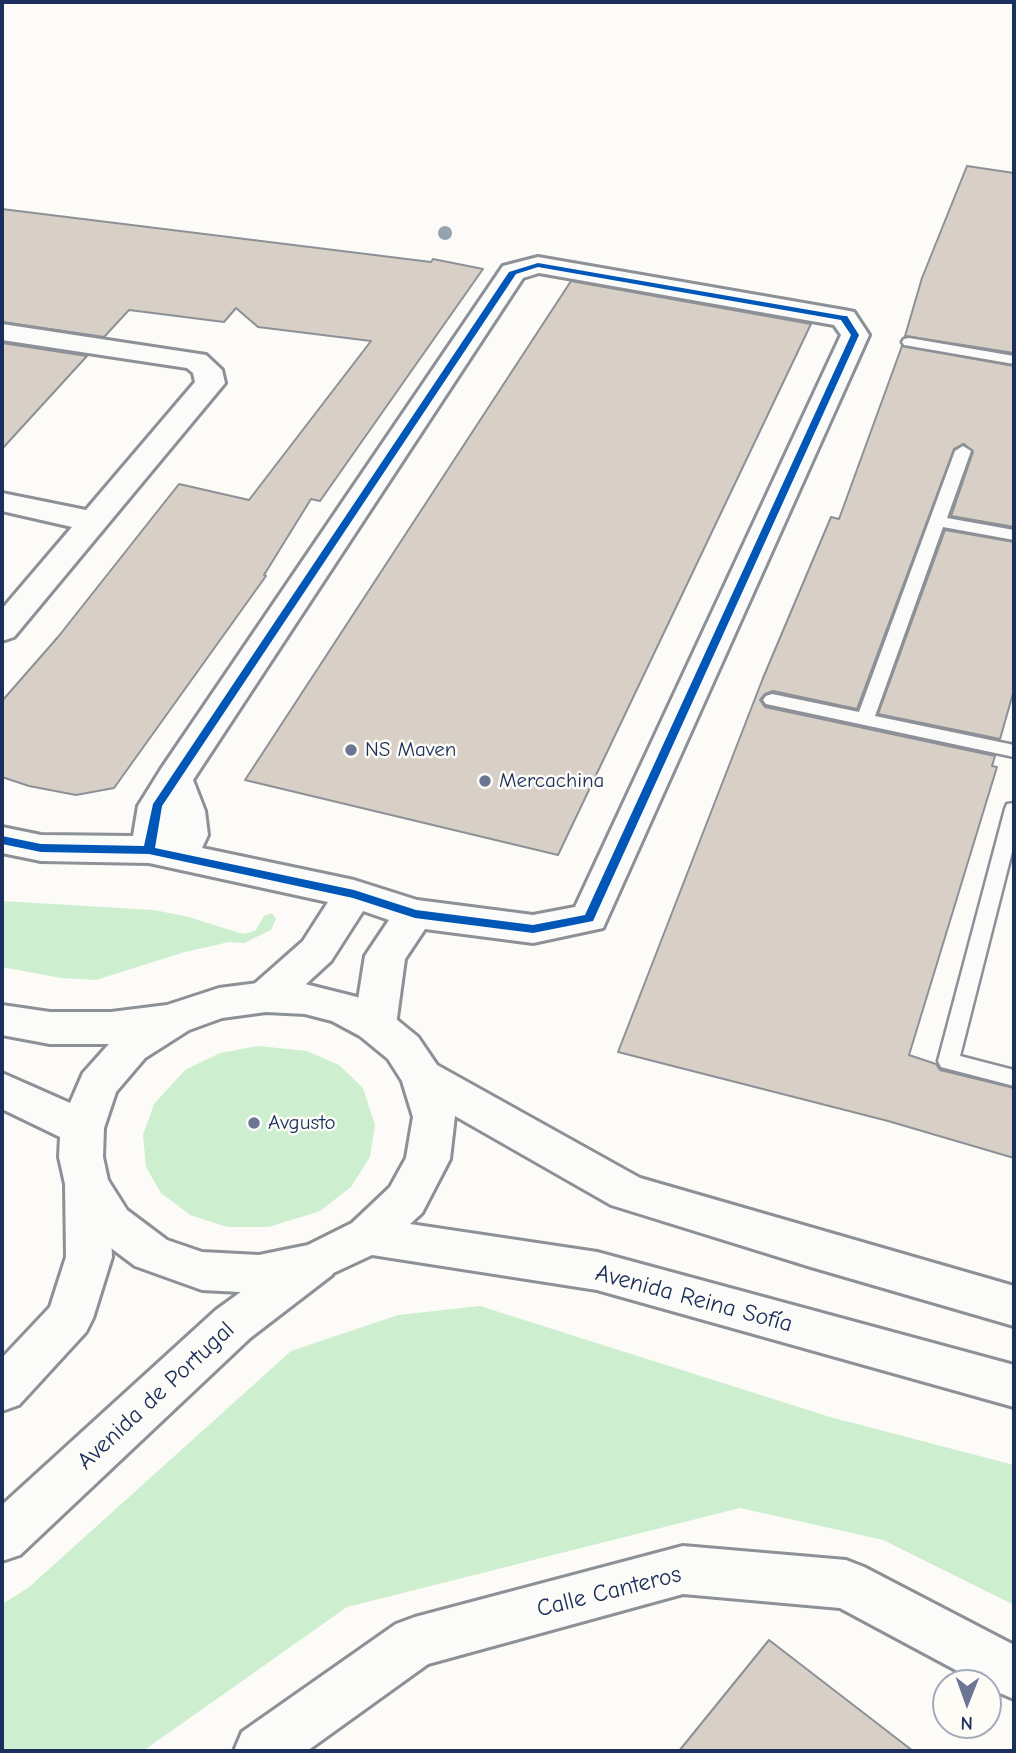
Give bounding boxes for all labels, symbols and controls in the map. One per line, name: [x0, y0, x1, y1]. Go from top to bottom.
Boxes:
place label: NS Maven: [365, 737, 456, 763]
marker: NS Maven: [343, 742, 359, 758]
place label: Mercachina: [499, 768, 604, 794]
marker: Mercachina: [477, 773, 493, 789]
place label: Avgusto: [268, 1110, 336, 1136]
marker: Avgusto: [246, 1115, 262, 1131]
street label: Avenida Reina Sofía: [592, 1259, 796, 1339]
street label: Avenida de Portugal: [71, 1316, 241, 1476]
street label: Calle Canteros: [534, 1560, 684, 1624]
north arrow: [932, 1669, 1002, 1739]
text: N: [960, 1712, 973, 1734]

